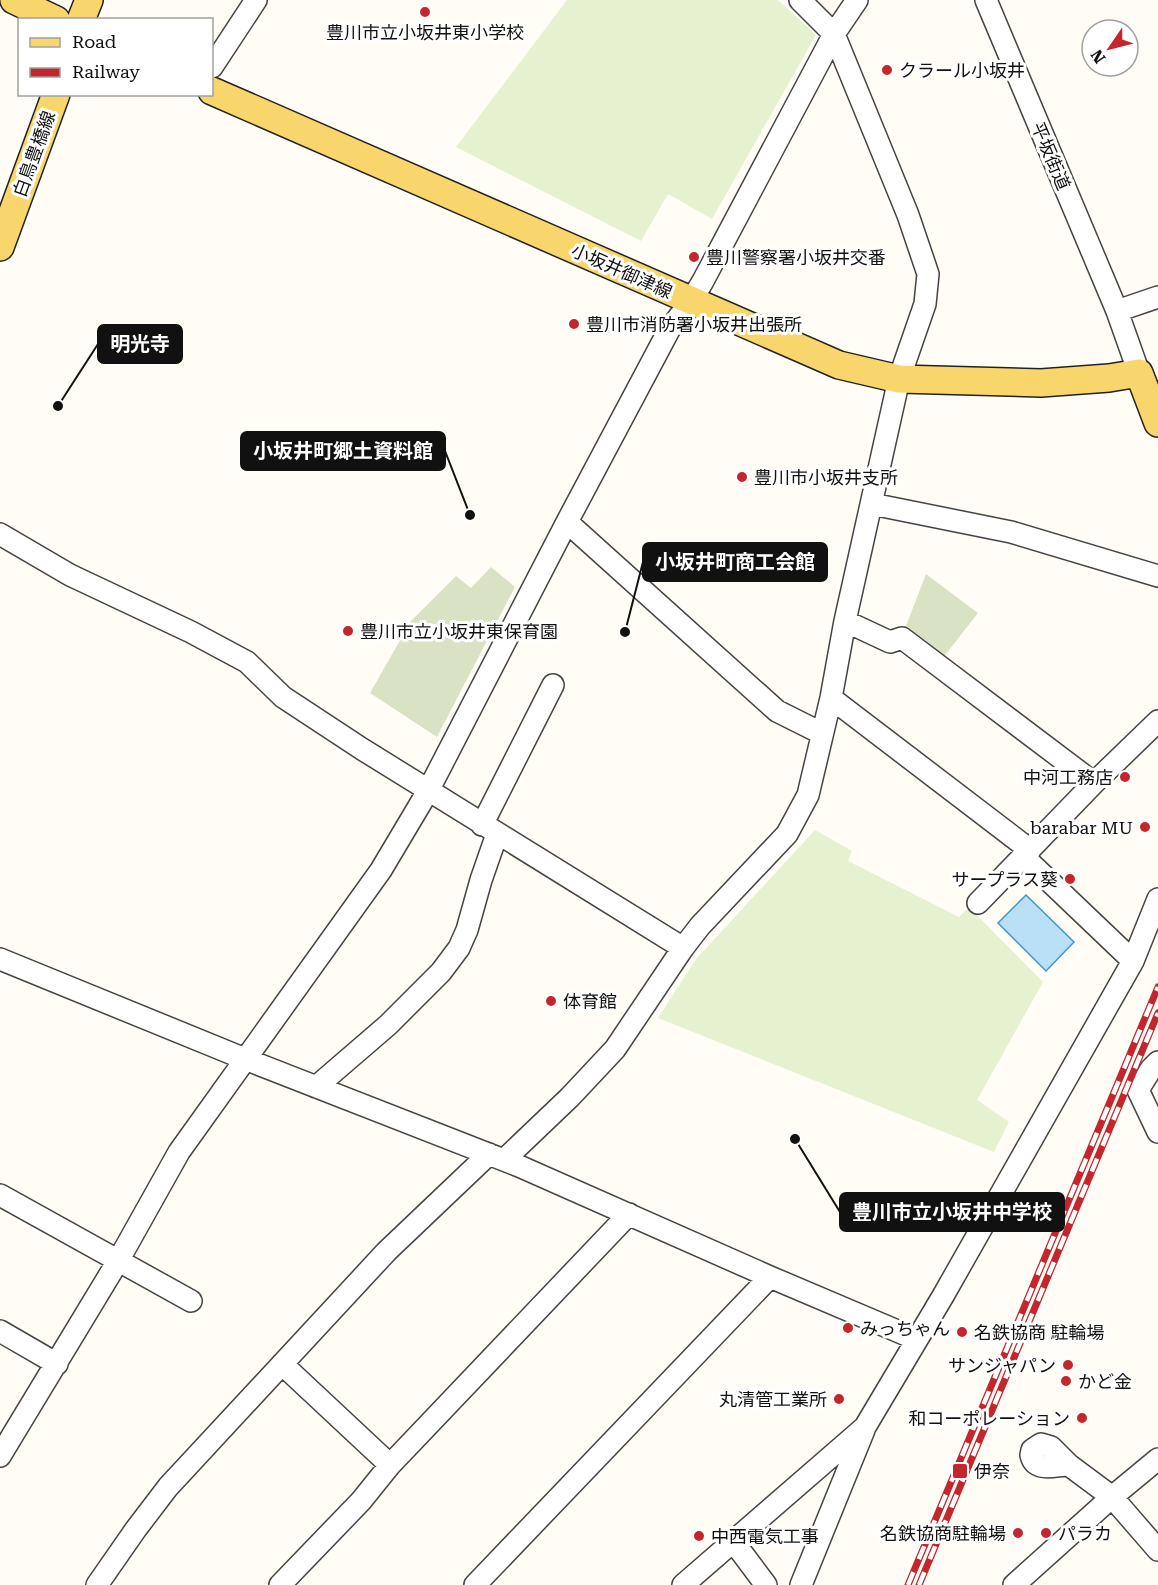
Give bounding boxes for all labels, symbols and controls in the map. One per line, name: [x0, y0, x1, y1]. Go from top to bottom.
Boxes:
marker: 豊川市立小坂井東小学校: [418, 5, 432, 19]
legend: [18, 18, 213, 96]
north arrow: [1080, 18, 1140, 78]
place label: 豊川市立小坂井東小学校: [326, 22, 524, 43]
text: Road: [72, 31, 117, 52]
text: N: [1087, 46, 1109, 67]
place label: クラール小坂井: [899, 60, 1025, 81]
text: Railway: [72, 61, 140, 82]
marker: クラール小坂井: [880, 63, 894, 77]
street label: 白鳥豊橋線: [9, 108, 59, 200]
street label: 平坂街道: [1027, 119, 1075, 193]
street label: 小坂井御津線: [568, 239, 676, 303]
place label: 豊川警察署小坂井交番: [706, 247, 886, 268]
marker: 豊川警察署小坂井交番: [687, 250, 701, 264]
place label: 豊川市消防署小坂井出張所: [586, 314, 802, 335]
marker: 豊川市消防署小坂井出張所: [567, 317, 581, 331]
callout: 明光寺: [98, 325, 182, 363]
text: 明光寺: [110, 332, 170, 356]
callout: 小坂井町郷土資料館: [241, 432, 445, 470]
text: 小坂井町郷土資料館: [253, 439, 433, 463]
place label: 豊川市小坂井支所: [754, 467, 898, 488]
marker: 豊川市小坂井支所: [735, 470, 749, 484]
callout: 小坂井町商工会館: [643, 543, 827, 581]
text: 小坂井町商工会館: [655, 550, 815, 574]
place label: 豊川市立小坂井東保育園: [360, 621, 558, 642]
marker: 豊川市立小坂井東保育園: [341, 624, 355, 638]
place label: 中河工務店: [1023, 767, 1113, 788]
marker: 中河工務店: [1118, 770, 1132, 784]
place label: barabar MU: [1030, 817, 1133, 838]
marker: barabar MU: [1138, 820, 1152, 834]
place label: サープラス葵: [951, 869, 1058, 890]
marker: サープラス葵: [1063, 872, 1077, 886]
place label: 体育館: [563, 991, 617, 1012]
marker: 体育館: [544, 994, 558, 1008]
callout: 豊川市立小坂井中学校: [840, 1193, 1064, 1231]
text: 豊川市立小坂井中学校: [852, 1200, 1052, 1224]
place label: みっちゃん: [860, 1318, 950, 1339]
marker: みっちゃん: [841, 1321, 855, 1335]
place label: 名鉄協商 駐輪場: [974, 1322, 1105, 1343]
marker: 名鉄協商 駐輪場: [955, 1325, 969, 1339]
place label: サンジャパン: [948, 1355, 1056, 1376]
marker: サンジャパン: [1061, 1358, 1075, 1372]
place label: かど金: [1078, 1371, 1132, 1392]
marker: かど金: [1059, 1374, 1073, 1388]
place label: 丸清管工業所: [719, 1389, 827, 1410]
marker: 丸清管工業所: [832, 1392, 846, 1406]
place label: 和コーポレーション: [908, 1408, 1070, 1429]
marker: 和コーポレーション: [1075, 1411, 1089, 1425]
place label: 伊奈: [974, 1461, 1010, 1482]
marker: 伊奈: [951, 1462, 969, 1480]
place label: 名鉄協商駐輪場: [880, 1523, 1006, 1544]
place label: パラカ: [1058, 1523, 1112, 1544]
place label: 中西電気工事: [711, 1526, 819, 1547]
marker: 名鉄協商駐輪場: [1011, 1526, 1025, 1540]
marker: パラカ: [1039, 1526, 1053, 1540]
marker: 中西電気工事: [692, 1529, 706, 1543]

